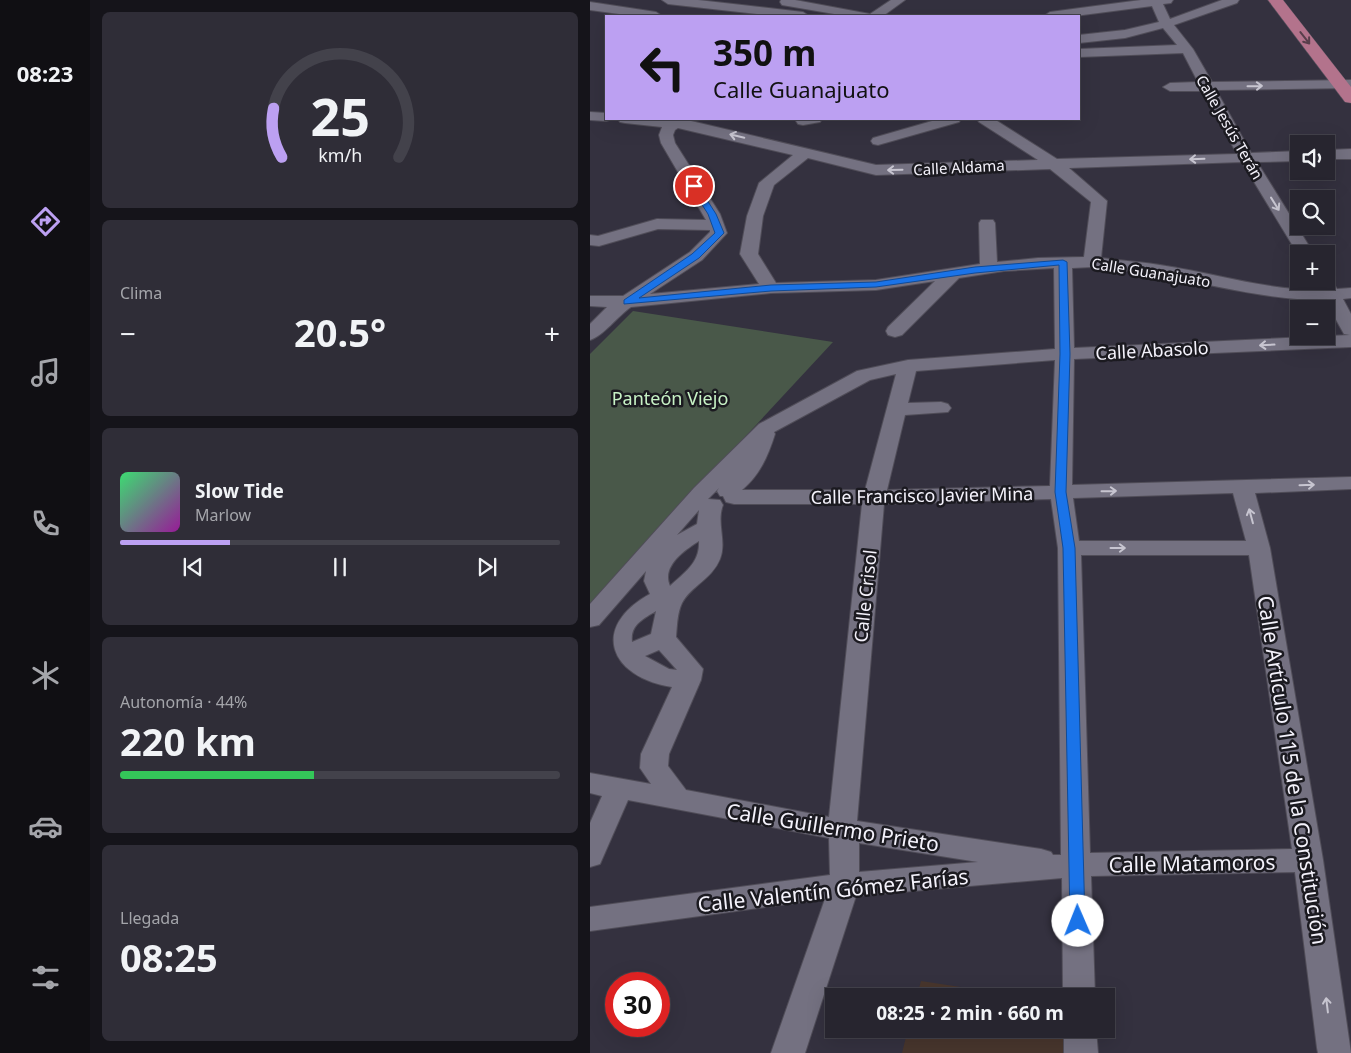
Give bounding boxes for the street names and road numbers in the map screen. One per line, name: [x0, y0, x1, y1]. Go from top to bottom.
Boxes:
street label: Calle Jesús Terán: [1192, 71, 1268, 183]
street label: Calle Aldama: [913, 155, 1005, 179]
street label: Calle Guanajuato: [1090, 253, 1212, 291]
street label: Calle Abasolo: [1095, 335, 1209, 365]
street label: Calle Francisco Javier Mina: [811, 481, 1033, 509]
street label: Calle Crisol: [848, 548, 882, 644]
street label: Calle Artículo 115 de la Constitución: [1252, 593, 1334, 947]
street label: Calle Guillermo Prieto: [725, 796, 941, 858]
street label: Calle Matamoros: [1108, 848, 1276, 878]
street label: Calle Valentín Gómez Farías: [696, 862, 970, 918]

